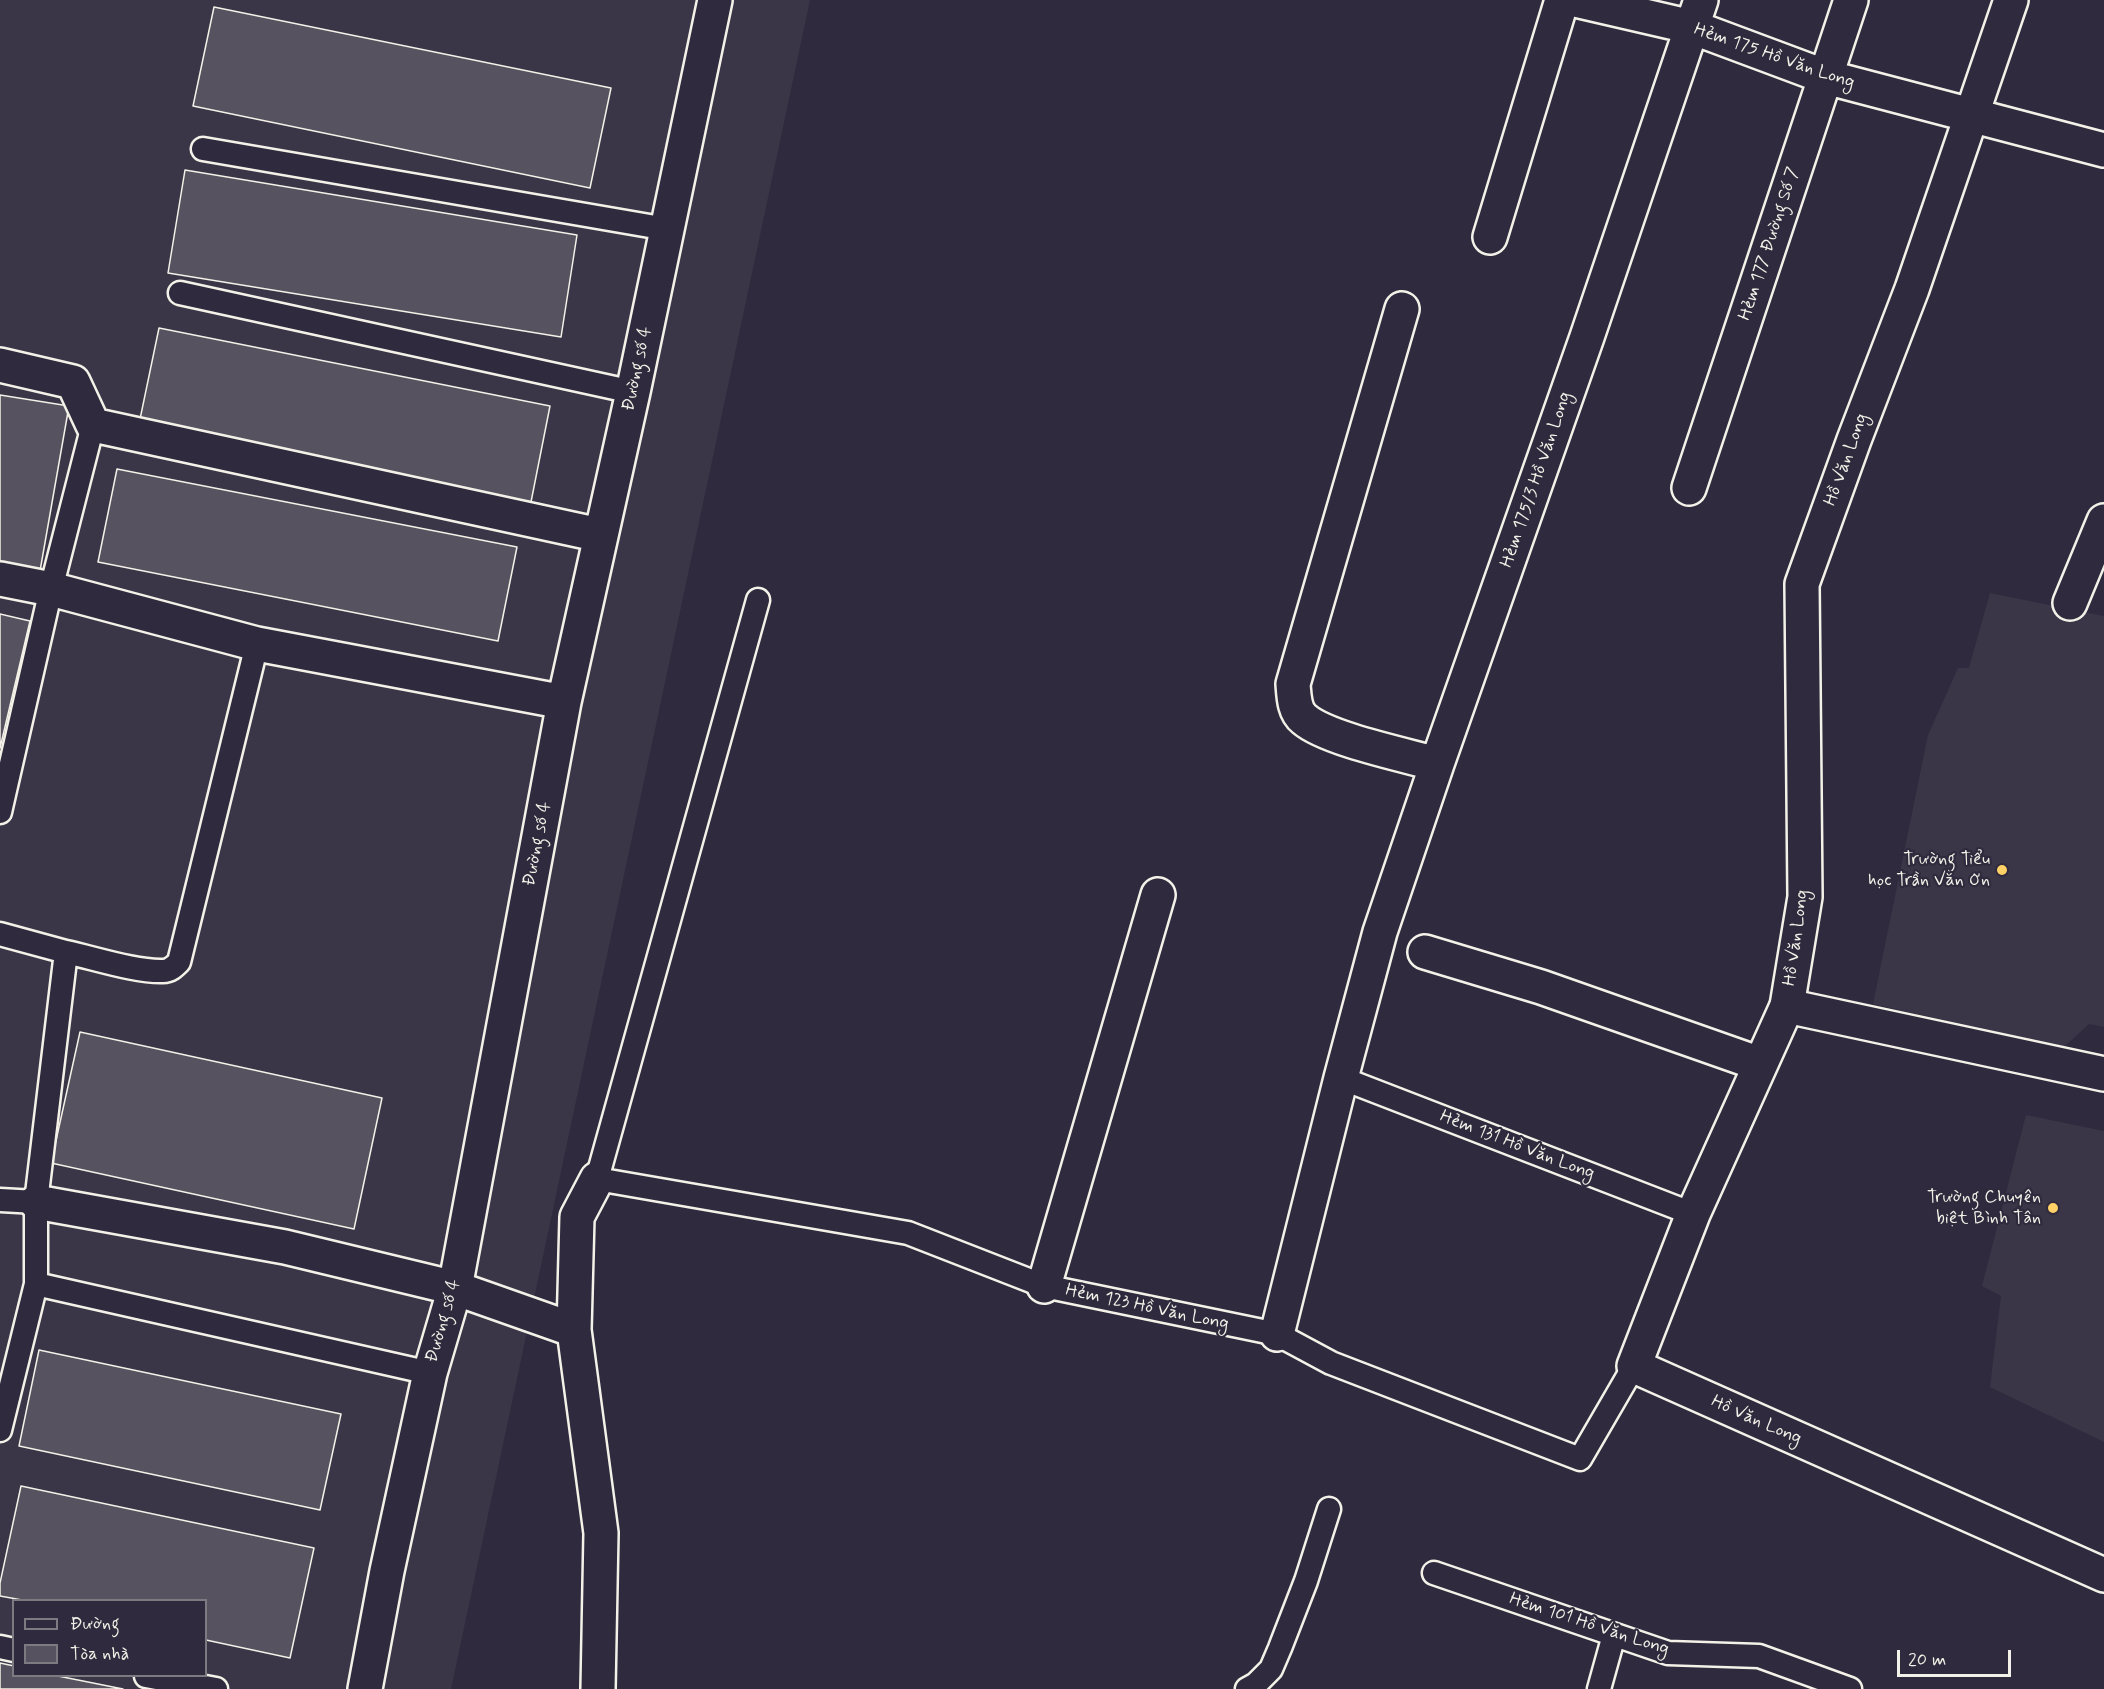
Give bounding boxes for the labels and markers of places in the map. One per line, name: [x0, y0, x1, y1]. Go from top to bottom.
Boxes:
place label: Trường Tiểu học Trần Văn Ơn: [1868, 849, 1990, 892]
marker: Trường Tiểu học Trần Văn Ơn: [1995, 863, 2009, 877]
place label: Trường Chuyên biệt Bình Tân: [1927, 1187, 2041, 1230]
marker: Trường Chuyên biệt Bình Tân: [2046, 1201, 2060, 1215]

